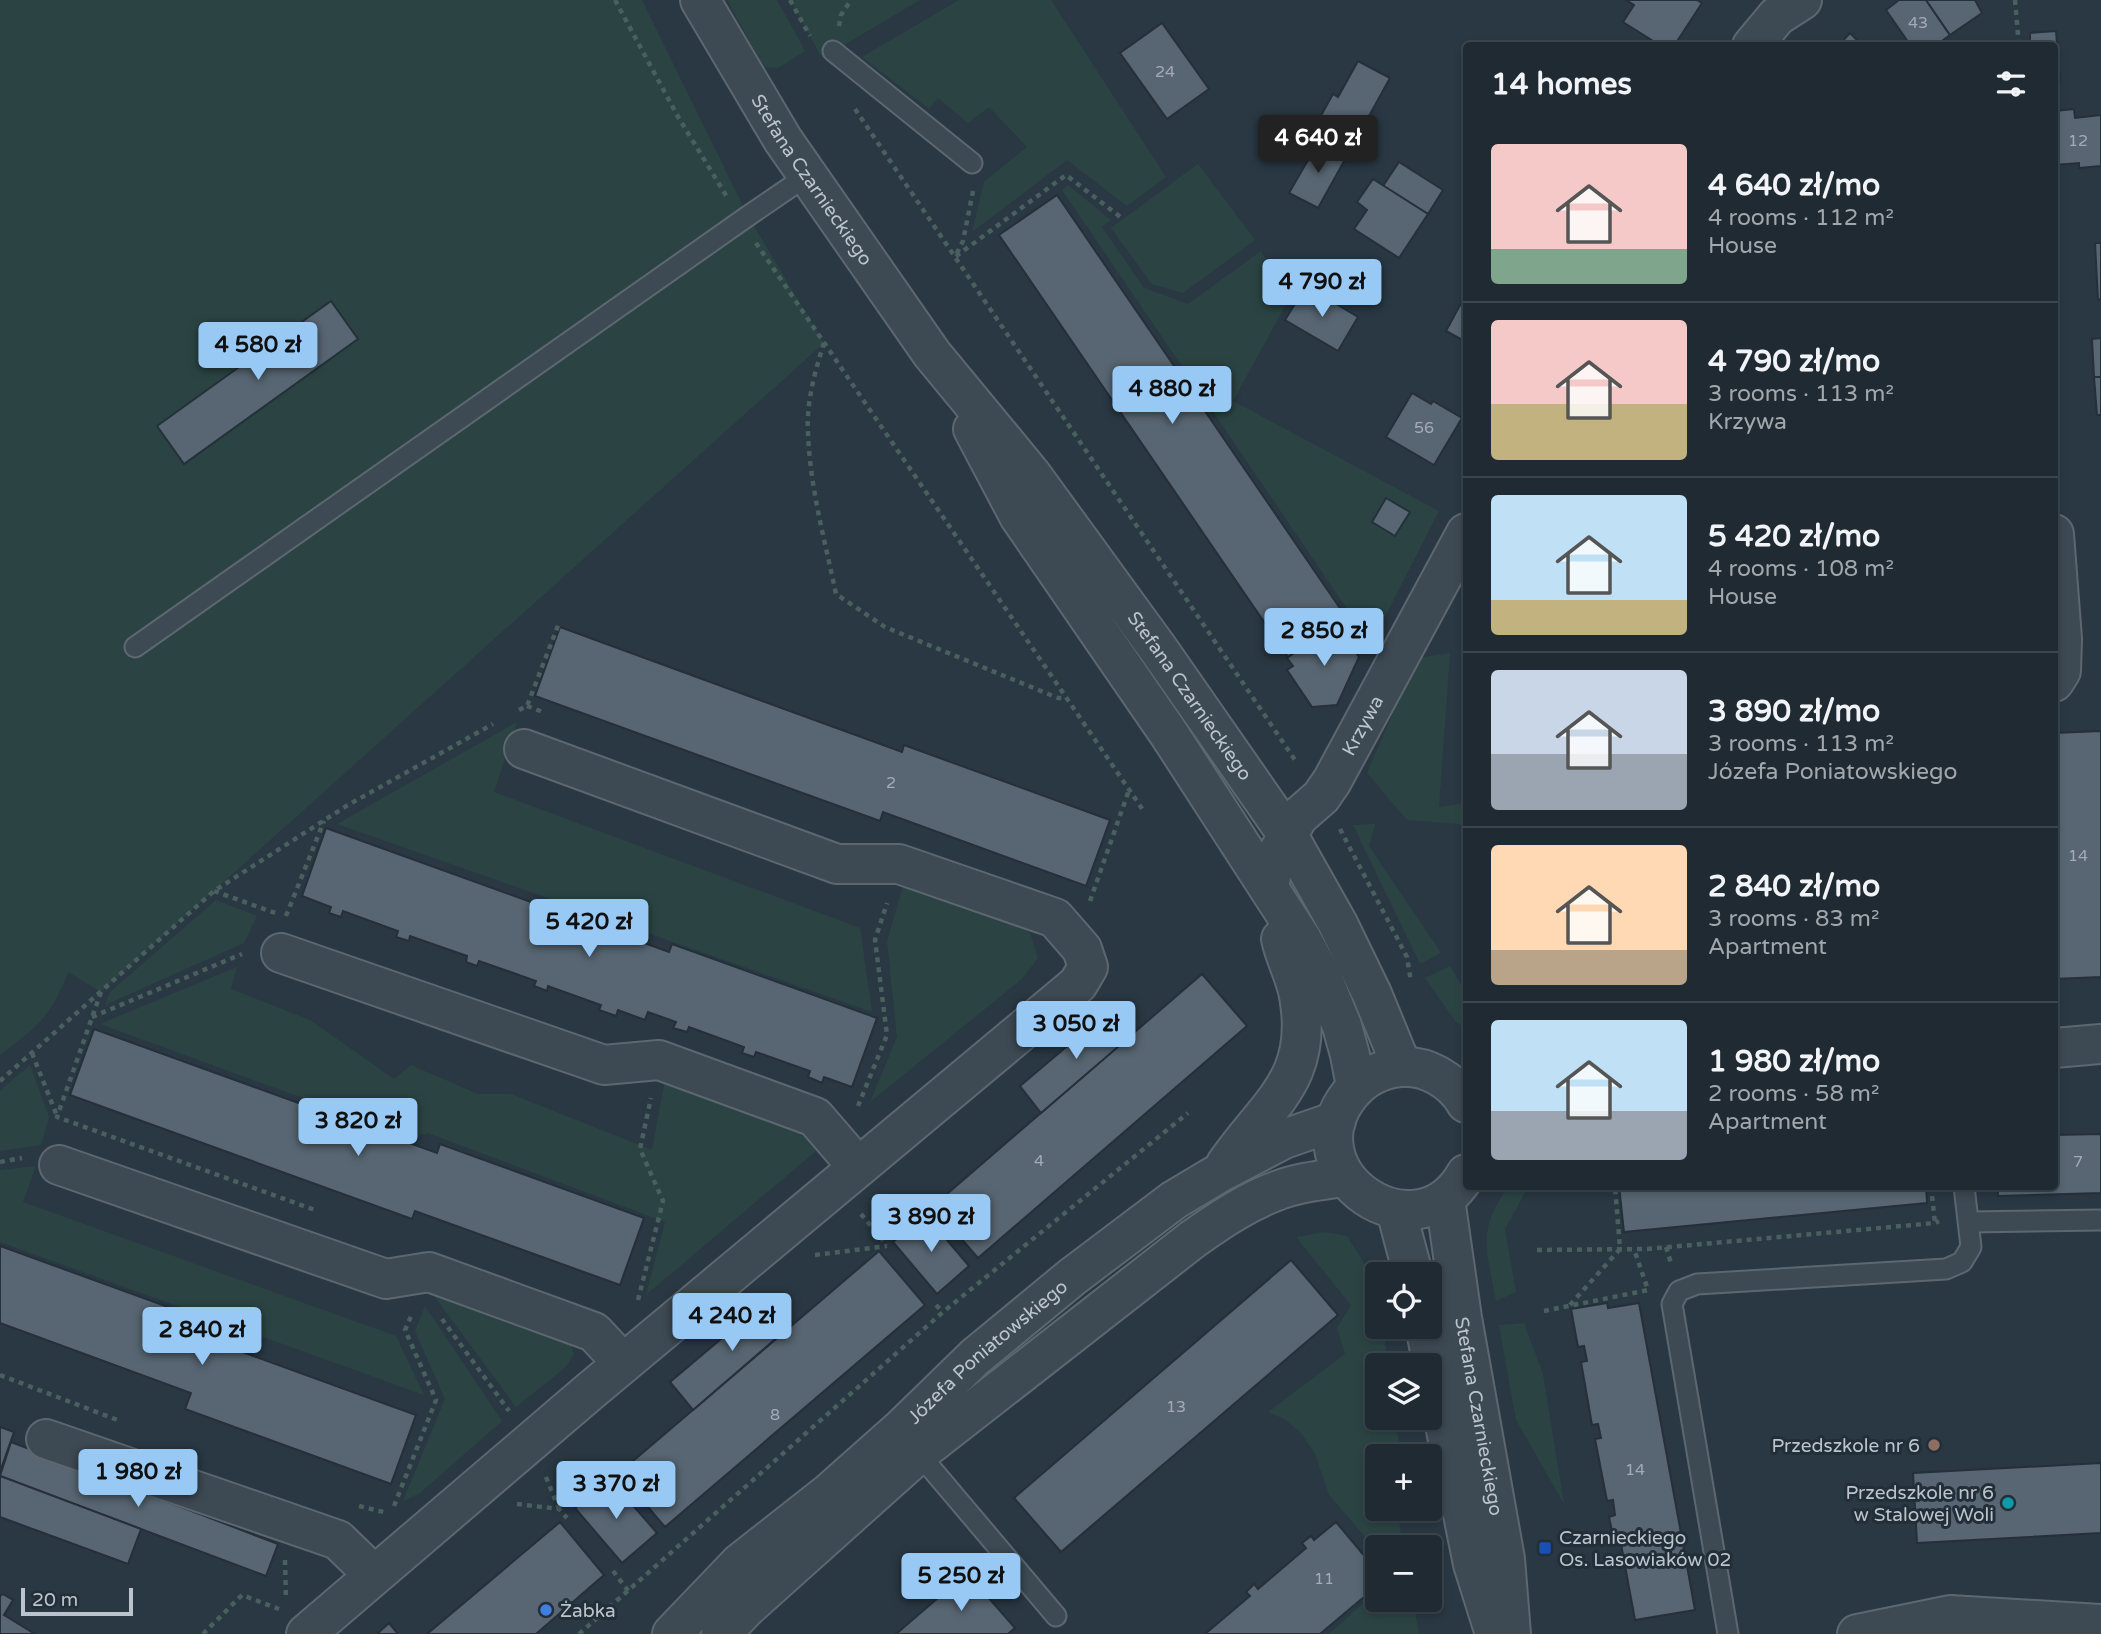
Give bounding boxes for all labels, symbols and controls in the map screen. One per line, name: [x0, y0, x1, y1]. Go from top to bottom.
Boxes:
house number: 43: [1908, 13, 1928, 33]
house number: 24: [1155, 62, 1175, 82]
icon: filters: [1992, 65, 2030, 103]
text: 14 homes: [1491, 66, 1632, 103]
street label: Stefana Czarnieckiego: [746, 91, 877, 270]
pin: 4 640 zł: [1246, 116, 1390, 175]
text: 4 640 zł: [1274, 124, 1362, 152]
house number: 12: [2068, 131, 2088, 151]
text: 4 640 zł/mo: [1708, 167, 1880, 204]
icon: home: [1547, 172, 1631, 256]
text: 4 rooms · 112 m²: [1708, 204, 1894, 232]
text: House: [1708, 232, 1777, 260]
pin: 4 790 zł: [1250, 260, 1394, 319]
text: 4 790 zł: [1278, 268, 1366, 296]
pin: 4 580 zł: [186, 322, 330, 382]
text: 4 580 zł: [214, 331, 302, 359]
text: 4 790 zł/mo: [1708, 343, 1880, 380]
icon: home: [1547, 348, 1631, 432]
pin: 4 880 zł: [1100, 366, 1244, 426]
text: 4 880 zł: [1128, 375, 1216, 403]
text: 3 rooms · 113 m²: [1708, 380, 1894, 408]
text: Krzywa: [1708, 408, 1787, 436]
house number: 56: [1414, 418, 1434, 438]
text: 5 420 zł/mo: [1708, 518, 1880, 555]
icon: home: [1547, 523, 1631, 607]
text: 4 rooms · 108 m²: [1708, 555, 1894, 583]
text: House: [1708, 583, 1777, 611]
street label: Stefana Czarnieckiego: [1123, 607, 1256, 785]
pin: 2 850 zł: [1252, 608, 1396, 668]
text: 2 850 zł: [1280, 617, 1368, 645]
street label: Krzywa: [1338, 692, 1388, 760]
text: 3 890 zł/mo: [1708, 693, 1880, 730]
icon: home: [1547, 698, 1631, 782]
text: 3 rooms · 113 m²: [1708, 730, 1894, 758]
text: Józefa Poniatowskiego: [1708, 758, 1957, 786]
house number: 2: [886, 773, 896, 793]
house number: 14: [2068, 846, 2088, 866]
text: 2 840 zł/mo: [1708, 868, 1880, 905]
icon: home: [1547, 873, 1631, 957]
pin: 5 420 zł: [517, 900, 661, 959]
text: 3 rooms · 83 m²: [1708, 905, 1879, 933]
text: 5 420 zł: [545, 908, 633, 936]
text: Apartment: [1708, 933, 1827, 961]
pin: 3 050 zł: [1004, 1002, 1148, 1061]
text: 3 050 zł: [1032, 1010, 1120, 1038]
text: 1 980 zł/mo: [1708, 1043, 1880, 1080]
icon: home: [1547, 1048, 1631, 1132]
text: 2 rooms · 58 m²: [1708, 1080, 1879, 1108]
pin: 3 820 zł: [286, 1098, 430, 1158]
text: 3 820 zł: [314, 1107, 402, 1135]
text: Apartment: [1708, 1108, 1827, 1136]
house number: 4: [1034, 1151, 1044, 1171]
house number: 7: [2073, 1152, 2083, 1172]
pin: 3 890 zł: [859, 1194, 1003, 1254]
text: 3 890 zł: [887, 1203, 975, 1231]
map controls: [1365, 1262, 1442, 1612]
button: locate: [1365, 1262, 1442, 1339]
street label: Józefa Poniatowskiego: [903, 1275, 1072, 1429]
pin: 4 240 zł: [660, 1294, 804, 1353]
text: 4 240 zł: [688, 1302, 776, 1330]
pin: 2 840 zł: [130, 1308, 274, 1367]
street label: Stefana Czarnieckiego: [1450, 1315, 1507, 1517]
text: 2 840 zł: [158, 1316, 246, 1344]
button: layers: [1365, 1353, 1442, 1430]
house number: 13: [1166, 1397, 1186, 1417]
house number: 8: [770, 1405, 780, 1425]
place label: Przedszkole nr 6: [1771, 1435, 1920, 1457]
marker: Przedszkole nr 6: [1926, 1437, 1942, 1453]
button: +: [1365, 1444, 1442, 1521]
pin: 1 980 zł: [66, 1450, 210, 1509]
text: 1 980 zł: [94, 1458, 182, 1486]
house number: 14: [1625, 1460, 1645, 1480]
pin: 3 370 zł: [544, 1462, 688, 1521]
text: 3 370 zł: [572, 1470, 660, 1498]
place label: Przedszkole nr 6 w Stalowej Woli: [1845, 1482, 1994, 1526]
marker: Przedszkole nr 6 w Stalowej Woli: [2000, 1495, 2016, 1511]
place label: Czarnieckiego Os. Lasowiaków 02: [1559, 1527, 1731, 1571]
button: −: [1365, 1535, 1442, 1612]
marker: Czarnieckiego Os. Lasowiaków 02: [1537, 1540, 1553, 1556]
pin: 5 250 zł: [889, 1554, 1033, 1613]
text: 5 250 zł: [917, 1562, 1005, 1590]
house number: 11: [1314, 1569, 1334, 1589]
scale bar: [21, 1585, 133, 1617]
text: 20 m: [32, 1589, 78, 1611]
place label: Żabka: [560, 1600, 616, 1622]
marker: Żabka: [538, 1602, 554, 1618]

